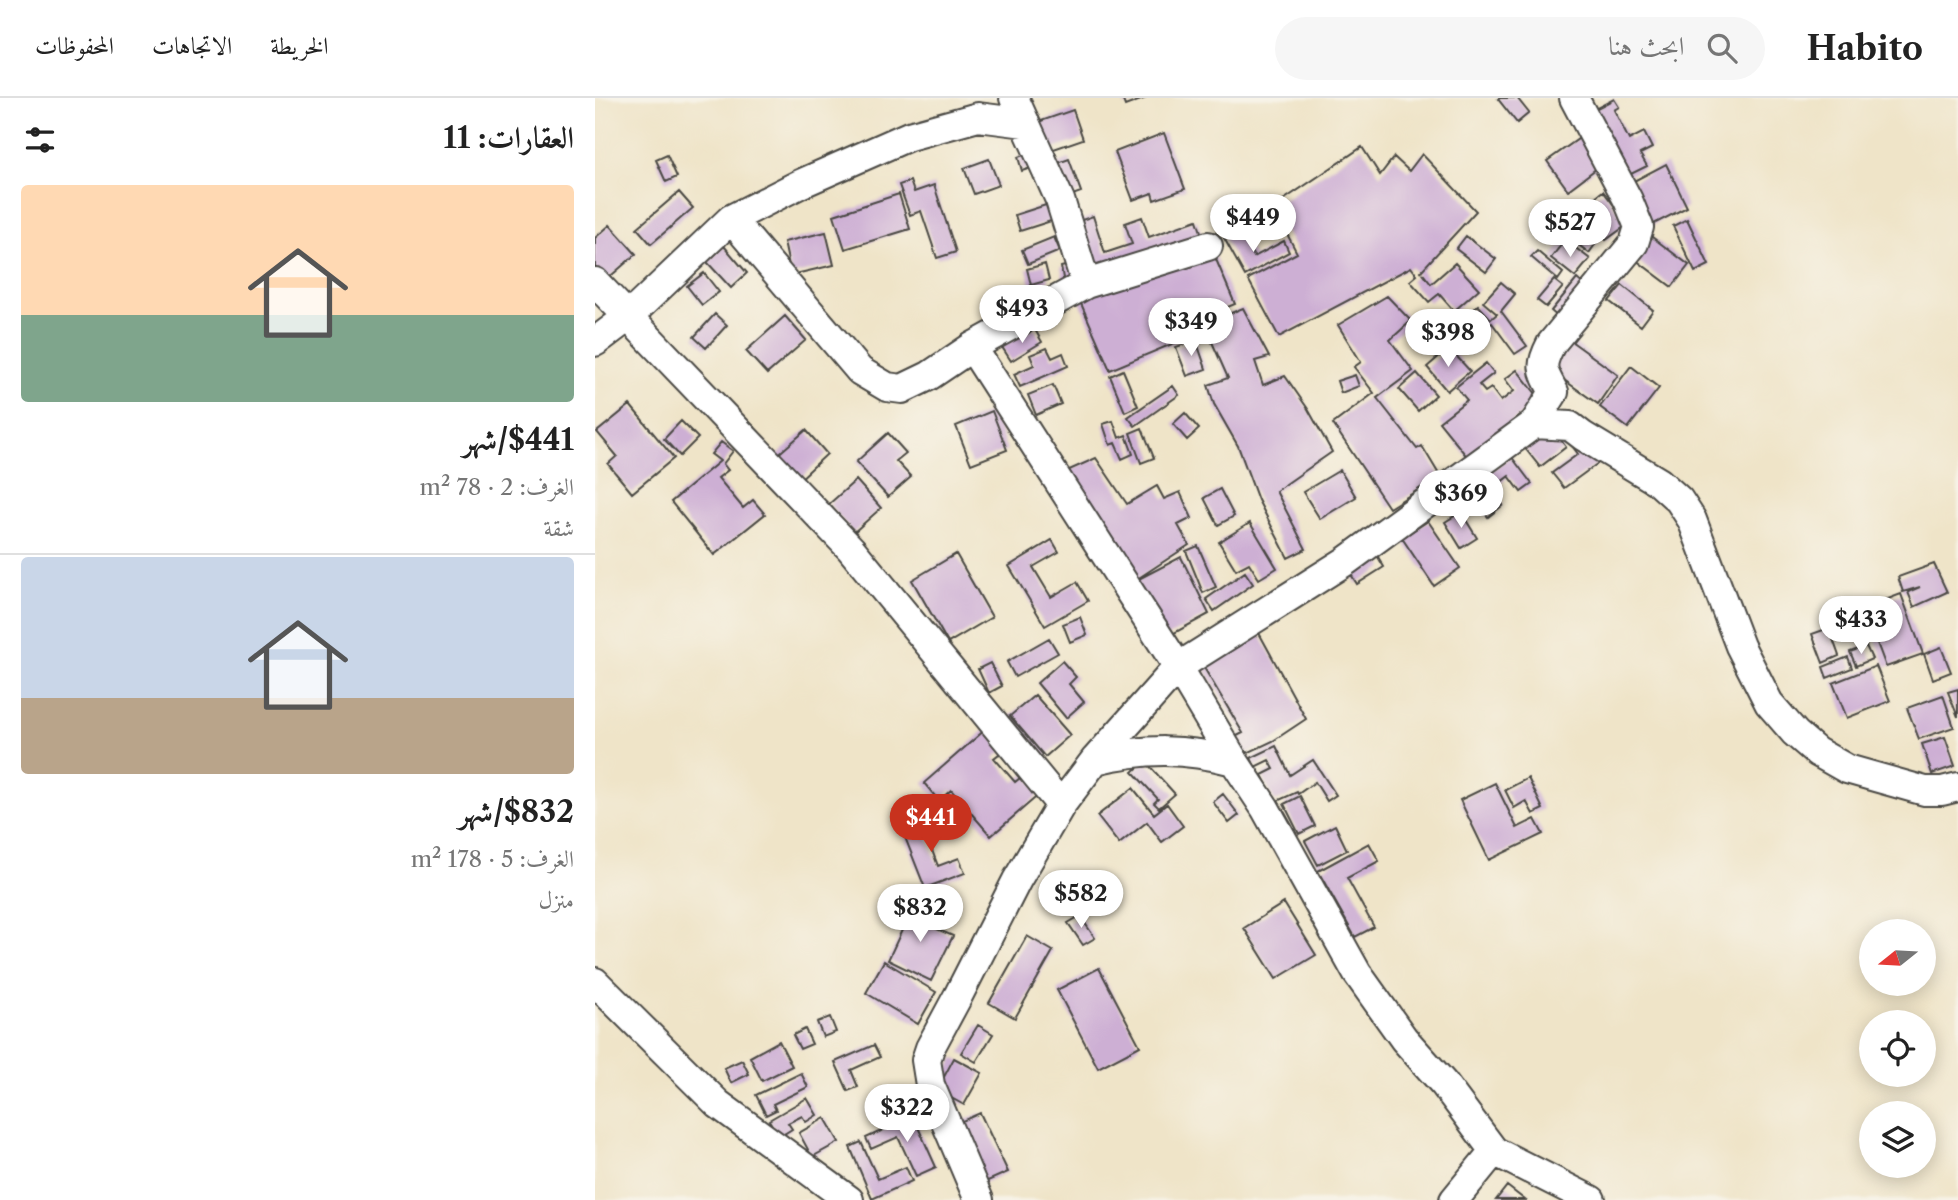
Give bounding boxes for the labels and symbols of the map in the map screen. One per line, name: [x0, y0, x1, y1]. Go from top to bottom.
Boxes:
pin: $449: [1212, 194, 1294, 254]
pin: $527: [1529, 200, 1611, 259]
pin: $493: [981, 286, 1063, 345]
pin: $349: [1150, 299, 1232, 358]
pin: $398: [1407, 310, 1489, 369]
pin: $369: [1420, 470, 1502, 530]
pin: $433: [1820, 596, 1902, 656]
pin: $441: [890, 794, 972, 854]
pin: $582: [1040, 870, 1122, 930]
pin: $832: [879, 884, 961, 944]
north arrow: [1859, 919, 1935, 996]
pin: $322: [866, 1084, 948, 1144]

